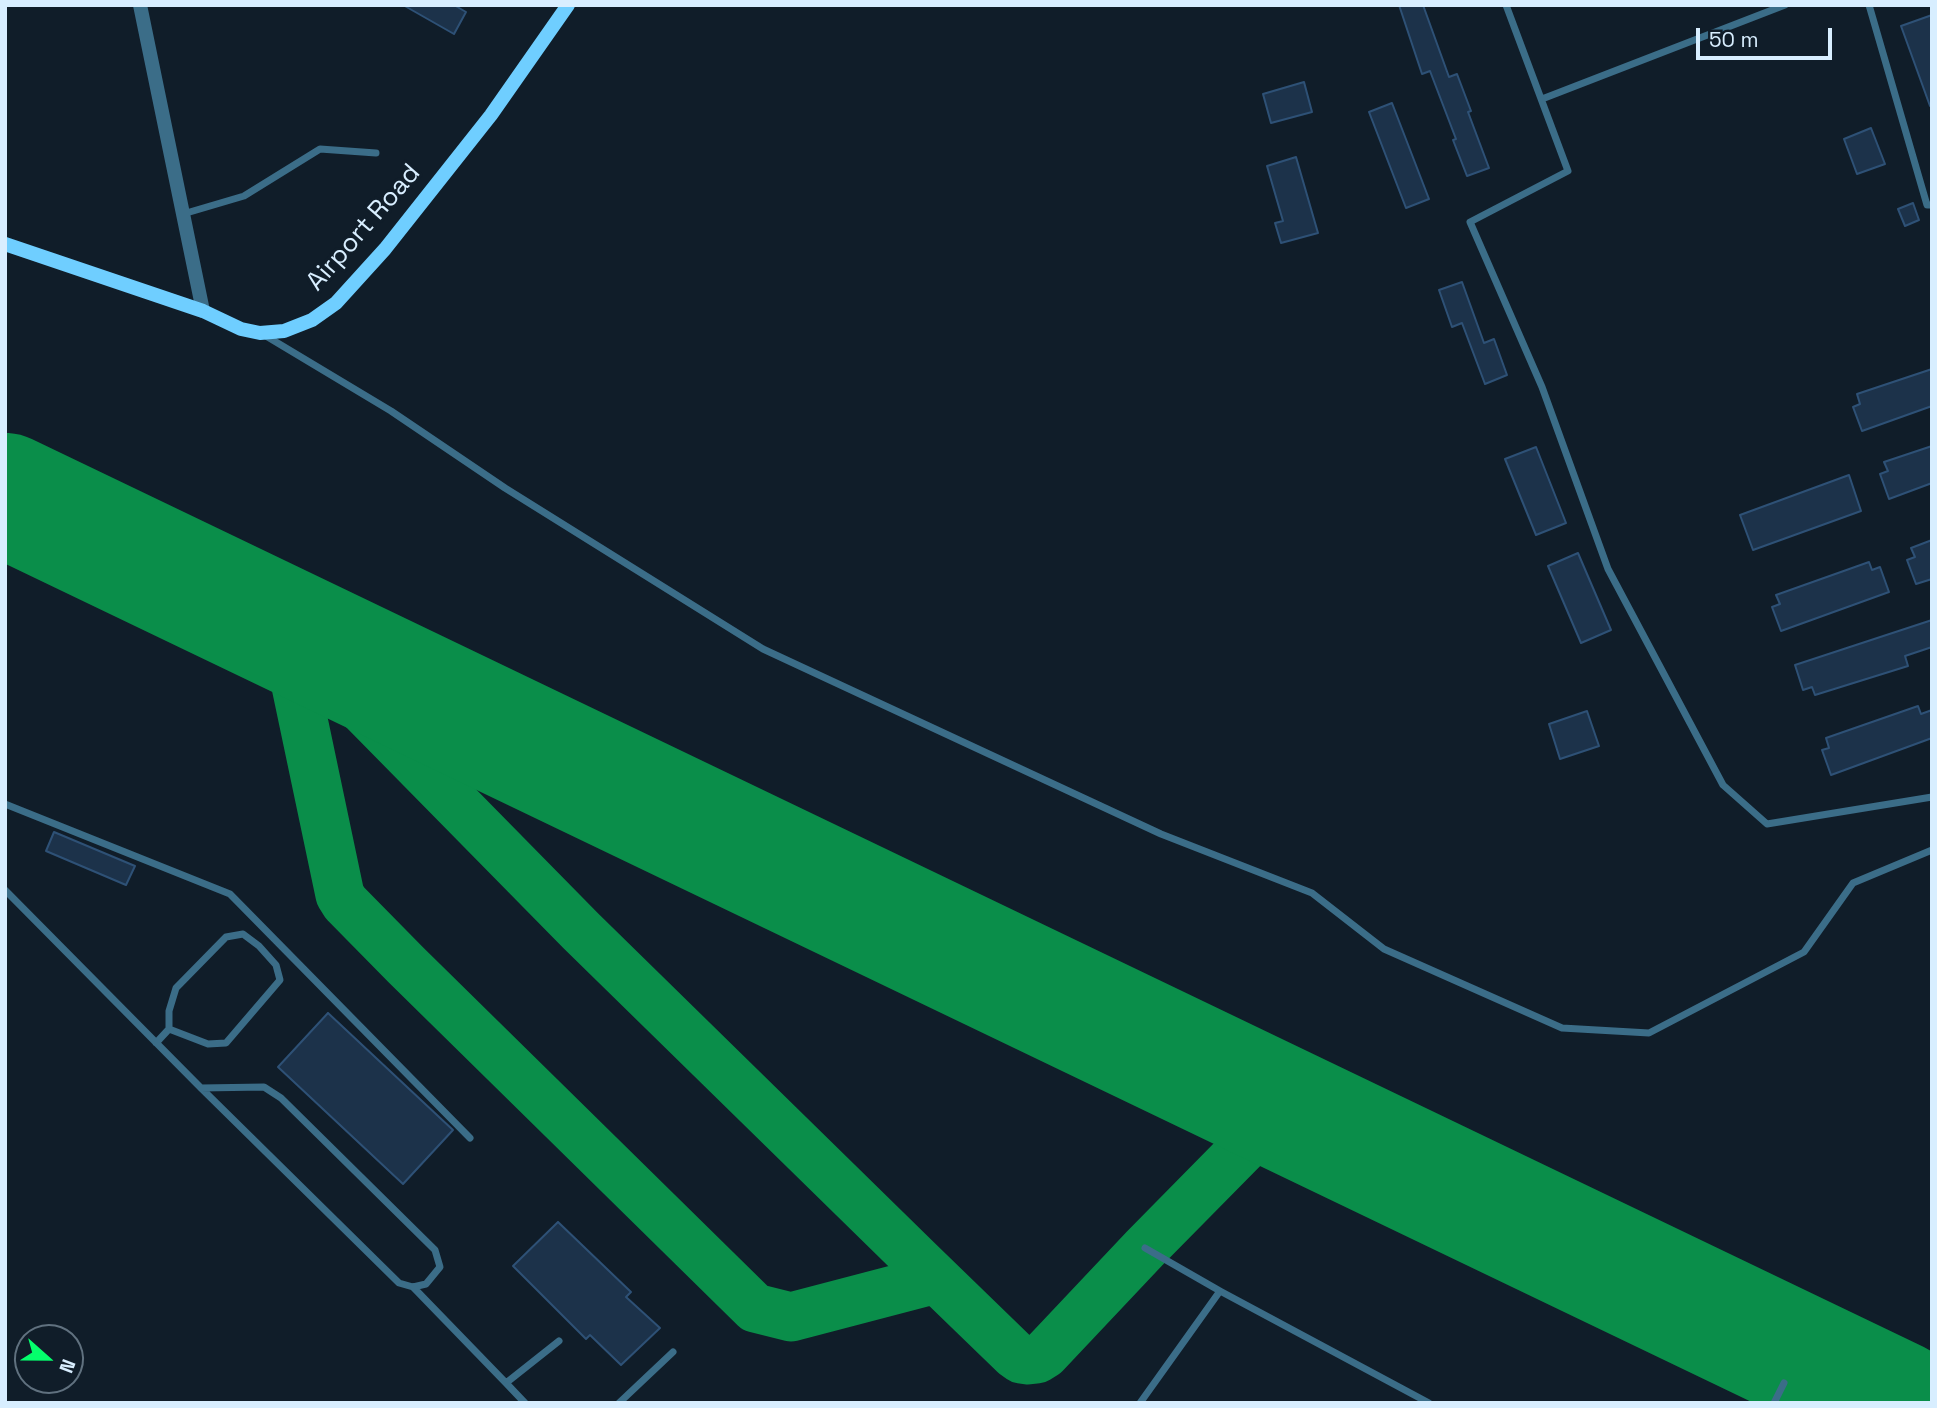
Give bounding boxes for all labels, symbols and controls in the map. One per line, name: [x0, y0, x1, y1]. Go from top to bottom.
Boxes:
scale bar: [1699, 14, 1836, 58]
text: 50 m: [1709, 26, 1759, 53]
street label: Airport Road: [301, 158, 427, 298]
north arrow: [14, 1324, 84, 1394]
text: N: [53, 1356, 81, 1376]

